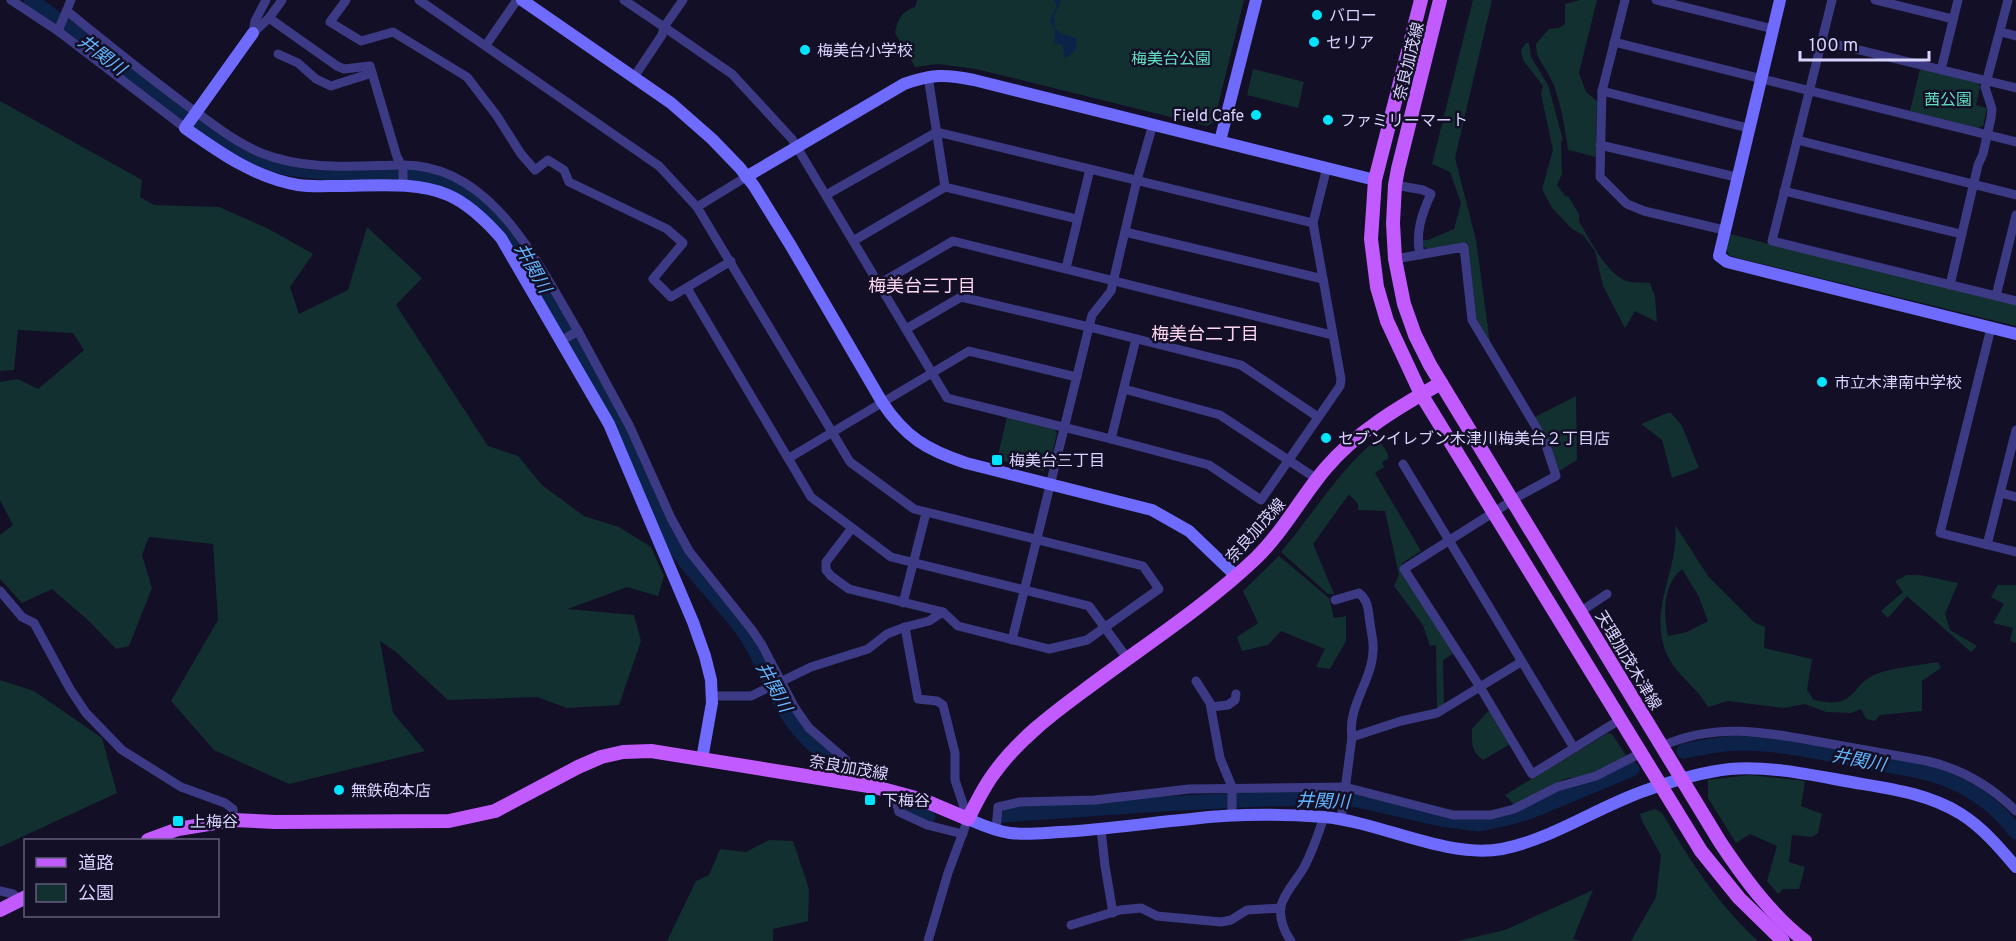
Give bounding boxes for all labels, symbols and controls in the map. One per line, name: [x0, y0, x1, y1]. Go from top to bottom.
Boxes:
place label: バロー: [1329, 7, 1377, 27]
marker: バロー: [1310, 8, 1324, 22]
street label: 奈良加茂線: [1391, 20, 1429, 103]
scale bar: [1800, 24, 1929, 62]
water label: 井関川: [73, 31, 131, 83]
place label: セリア: [1326, 34, 1374, 54]
marker: セリア: [1307, 35, 1321, 49]
text: 100 m: [1809, 35, 1858, 58]
place label: 梅美台小学校: [817, 42, 913, 62]
marker: 梅美台小学校: [798, 43, 812, 57]
park label: 梅美台公園: [1131, 50, 1211, 70]
park label: 茜公園: [1924, 91, 1972, 111]
place label: Field Cafe: [1173, 107, 1244, 127]
marker: Field Cafe: [1249, 108, 1263, 122]
place label: ファミリーマート: [1340, 112, 1468, 132]
marker: ファミリーマート: [1321, 113, 1335, 127]
water label: 井関川: [508, 240, 556, 300]
district label: 梅美台三丁目: [868, 276, 976, 299]
district label: 梅美台二丁目: [1151, 324, 1259, 347]
place label: 市立木津南中学校: [1834, 374, 1962, 394]
marker: 市立木津南中学校: [1815, 375, 1829, 389]
place label: セブンイレブン木津川梅美台２丁目店: [1338, 430, 1610, 450]
marker: セブンイレブン木津川梅美台２丁目店: [1319, 431, 1333, 445]
place label: 梅美台三丁目: [1009, 452, 1105, 472]
marker: 梅美台三丁目: [990, 453, 1004, 467]
street label: 奈良加茂線: [1222, 495, 1291, 568]
street label: 天理加茂木津線: [1590, 608, 1665, 714]
water label: 井関川: [750, 659, 797, 719]
water label: 井関川: [1830, 745, 1889, 778]
street label: 奈良加茂線: [808, 752, 890, 786]
place label: 無鉄砲本店: [351, 782, 431, 802]
marker: 無鉄砲本店: [332, 783, 346, 797]
water label: 井関川: [1296, 790, 1352, 815]
place label: 下梅谷: [882, 792, 930, 812]
marker: 下梅谷: [863, 793, 877, 807]
place label: 上梅谷: [190, 813, 238, 833]
marker: 上梅谷: [171, 814, 185, 828]
legend: [24, 839, 219, 917]
text: 道路: [78, 853, 114, 876]
text: 公園: [78, 883, 114, 906]

